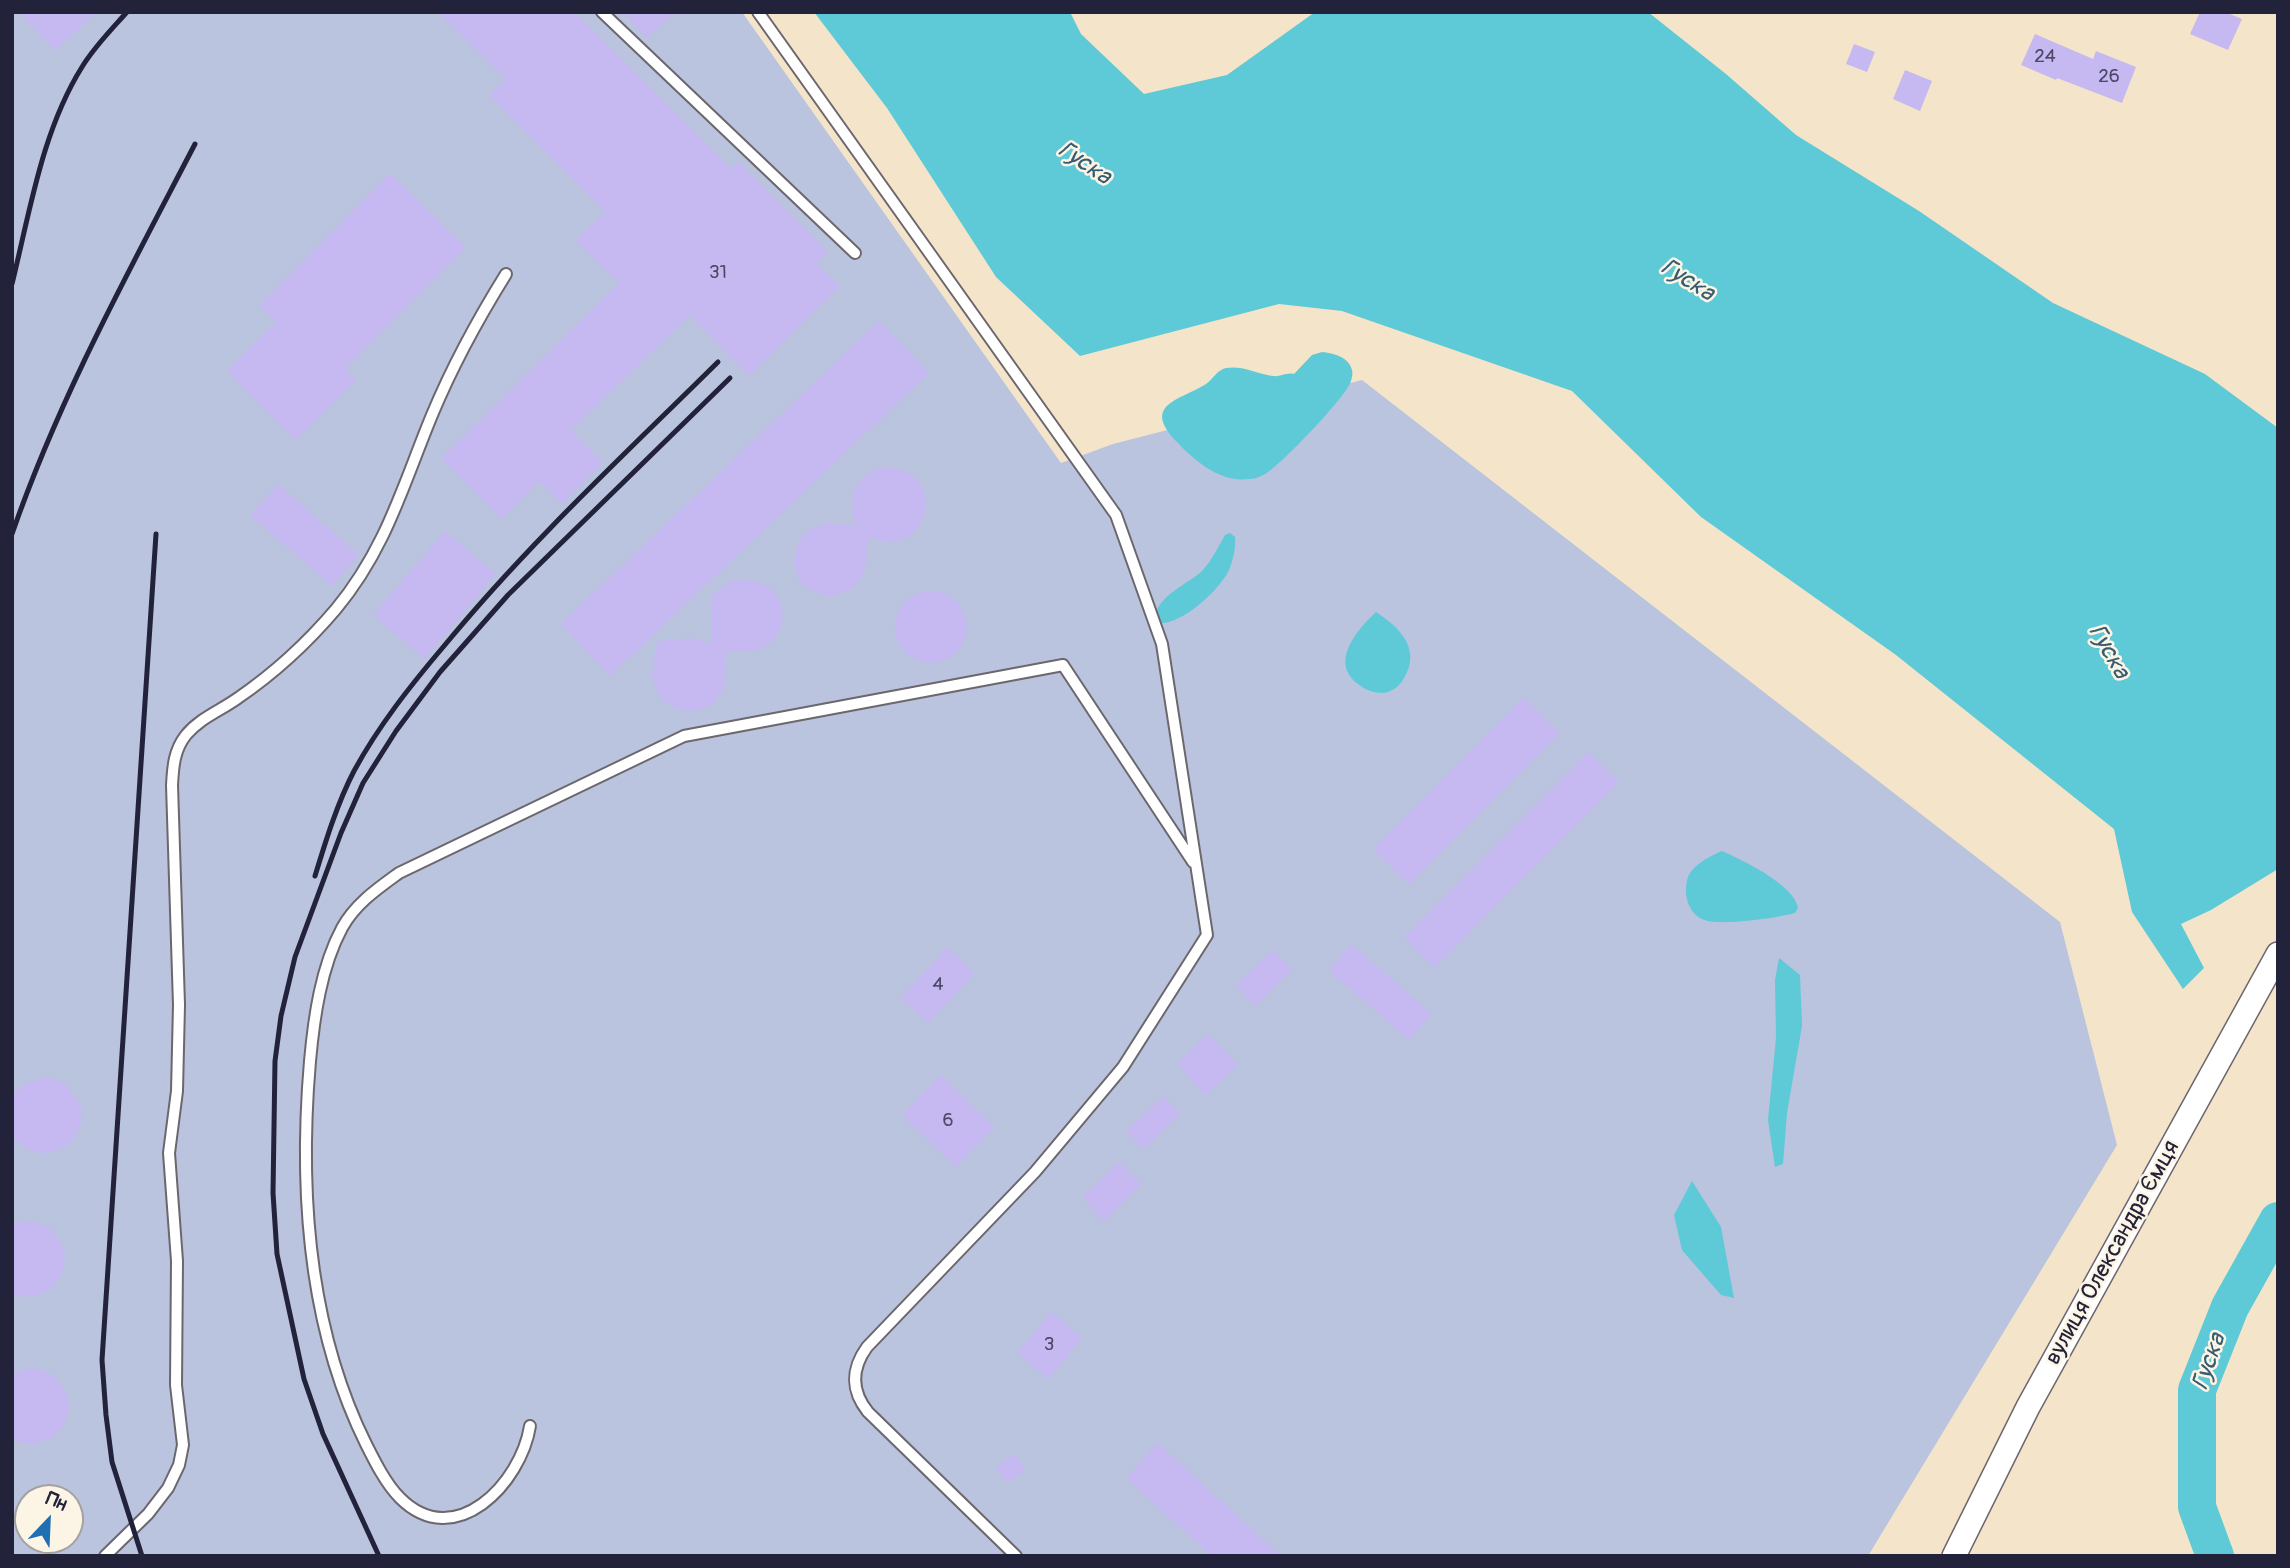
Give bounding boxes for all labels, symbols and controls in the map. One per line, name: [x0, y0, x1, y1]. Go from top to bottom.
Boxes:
house number: 24: [2034, 46, 2056, 68]
house number: 26: [2098, 66, 2120, 88]
water label: Гуска: [1052, 136, 1116, 192]
water label: Гуска: [1655, 254, 1719, 308]
house number: 31: [709, 262, 727, 284]
water label: Гуска: [2081, 620, 2135, 684]
house number: 4: [932, 974, 944, 996]
house number: 6: [942, 1110, 954, 1132]
street label: вулиця Олександра Ємця: [2040, 1136, 2186, 1370]
water label: Гуска: [2187, 1330, 2233, 1394]
house number: 3: [1044, 1334, 1054, 1356]
north arrow: [14, 1484, 84, 1554]
text: Пн: [42, 1486, 71, 1517]

